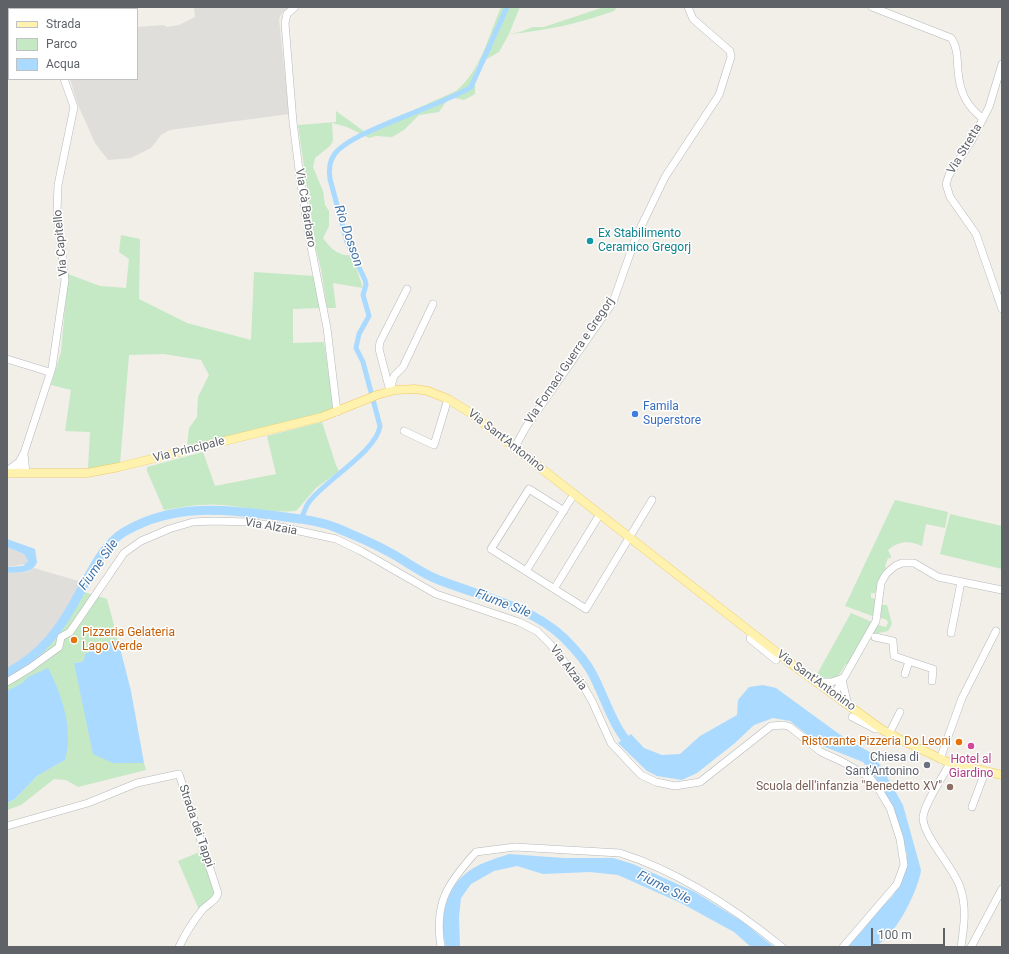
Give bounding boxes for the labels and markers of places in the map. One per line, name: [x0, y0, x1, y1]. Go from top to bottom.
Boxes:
place label: Ex Stabilimento Ceramico Gregorj: [598, 227, 691, 255]
marker: Ex Stabilimento Ceramico Gregorj: [585, 236, 595, 246]
place label: Famila Superstore: [643, 400, 701, 428]
marker: Famila Superstore: [630, 409, 640, 419]
place label: Pizzeria Gelateria Lago Verde: [82, 626, 175, 654]
marker: Pizzeria Gelateria Lago Verde: [69, 635, 79, 645]
place label: Ristorante Pizzeria Do Leoni: [802, 735, 951, 749]
marker: Ristorante Pizzeria Do Leoni: [954, 737, 964, 747]
marker: Hotel al Giardino: [966, 741, 976, 751]
place label: Chiesa di Sant'Antonino: [845, 751, 919, 779]
place label: Hotel al Giardino: [949, 753, 993, 781]
marker: Chiesa di Sant'Antonino: [922, 760, 932, 770]
place label: Scuola dell'infanzia "Benedetto XV": [756, 780, 942, 794]
marker: Scuola dell'infanzia "Benedetto XV": [945, 782, 955, 792]

